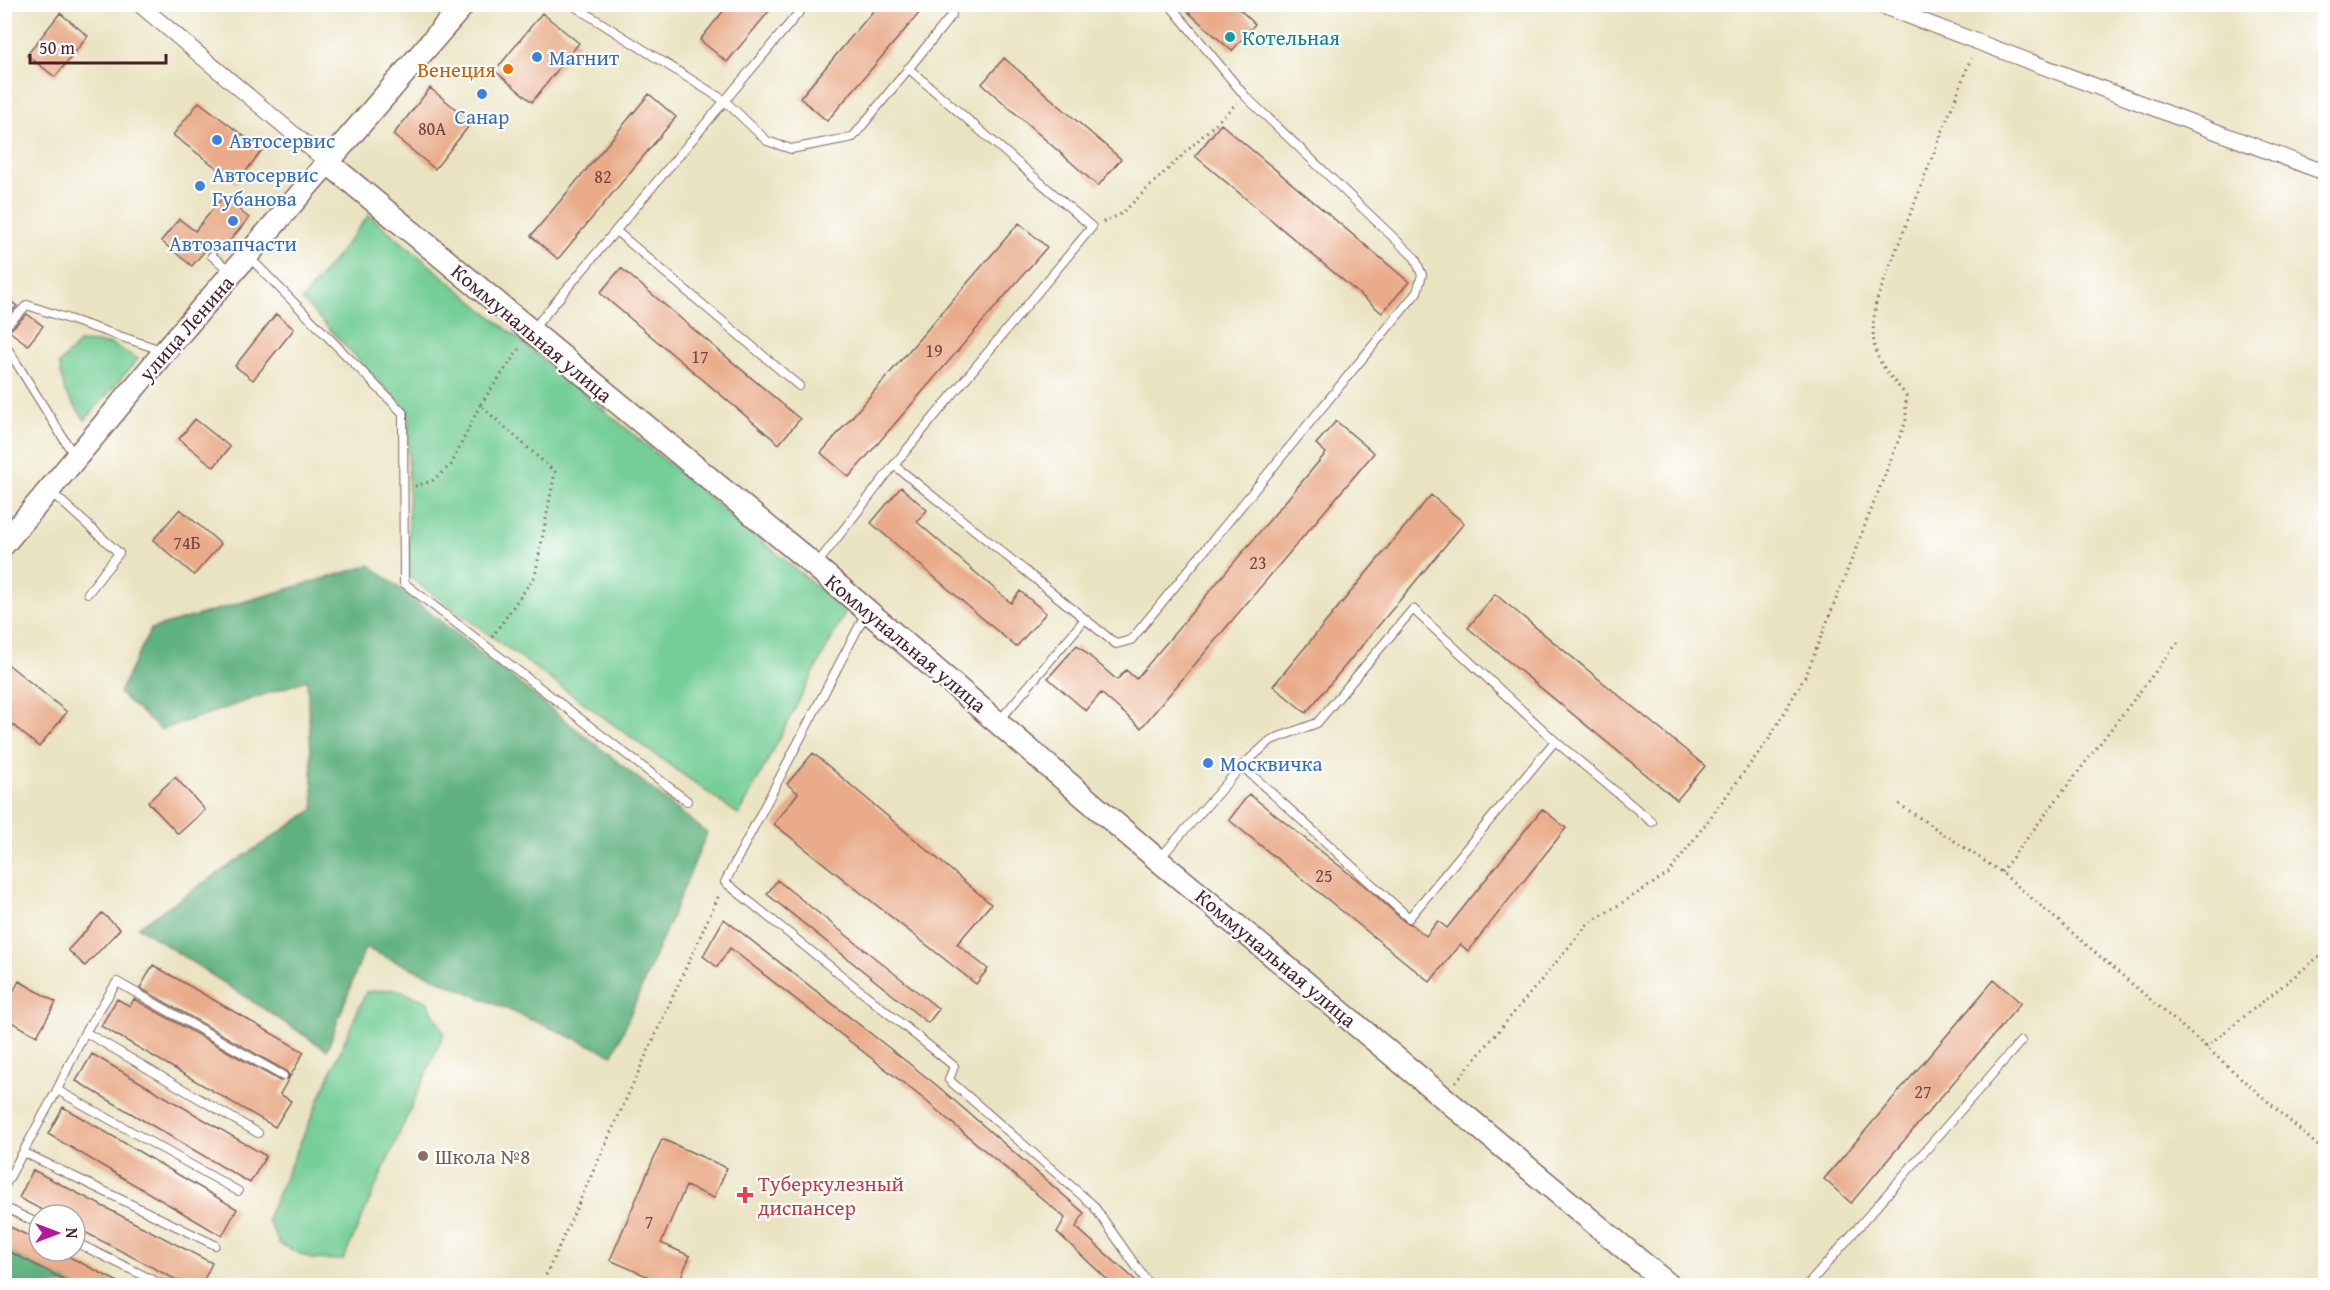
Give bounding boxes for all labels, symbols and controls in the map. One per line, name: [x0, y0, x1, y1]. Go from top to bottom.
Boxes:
place label: Котельная: [1242, 22, 1340, 53]
scale bar: [30, 27, 166, 65]
marker: Котельная: [1223, 30, 1237, 44]
text: 50 m: [39, 34, 75, 61]
place label: Магнит: [549, 42, 619, 73]
marker: Магнит: [530, 50, 544, 64]
place label: Венеция: [417, 54, 496, 85]
marker: Венеция: [501, 62, 515, 76]
marker: Санар: [475, 87, 489, 101]
place label: Санар: [455, 101, 509, 132]
house number: 80А: [418, 115, 446, 142]
place label: Автосервис: [229, 125, 335, 156]
marker: Автосервис: [210, 133, 224, 147]
place label: Автосервис Губанова: [212, 159, 318, 214]
house number: 82: [594, 163, 612, 190]
marker: Автосервис Губанова: [193, 179, 207, 193]
marker: Автозапчасти: [226, 214, 240, 228]
place label: Автозапчасти: [169, 228, 297, 259]
street label: Коммунальная улица: [445, 256, 619, 410]
street label: улица Ленина: [131, 268, 241, 388]
house number: 19: [925, 337, 943, 364]
house number: 17: [691, 343, 709, 370]
house number: 74Б: [173, 529, 201, 556]
house number: 23: [1249, 549, 1267, 576]
street label: Коммунальная улица: [819, 566, 993, 720]
place label: Москвичка: [1220, 748, 1322, 779]
marker: Москвичка: [1201, 756, 1215, 770]
house number: 25: [1315, 862, 1333, 889]
street label: Коммунальная улица: [1189, 881, 1363, 1035]
house number: 27: [1914, 1078, 1932, 1105]
place label: Школа №8: [435, 1141, 530, 1172]
marker: Школа №8: [416, 1149, 430, 1163]
place label: Туберкулезный диспансер: [758, 1168, 904, 1223]
marker: Туберкулезный диспансер: [736, 1186, 754, 1204]
north arrow: [27, 1203, 87, 1263]
house number: 7: [645, 1208, 653, 1235]
text: N: [60, 1228, 84, 1239]

